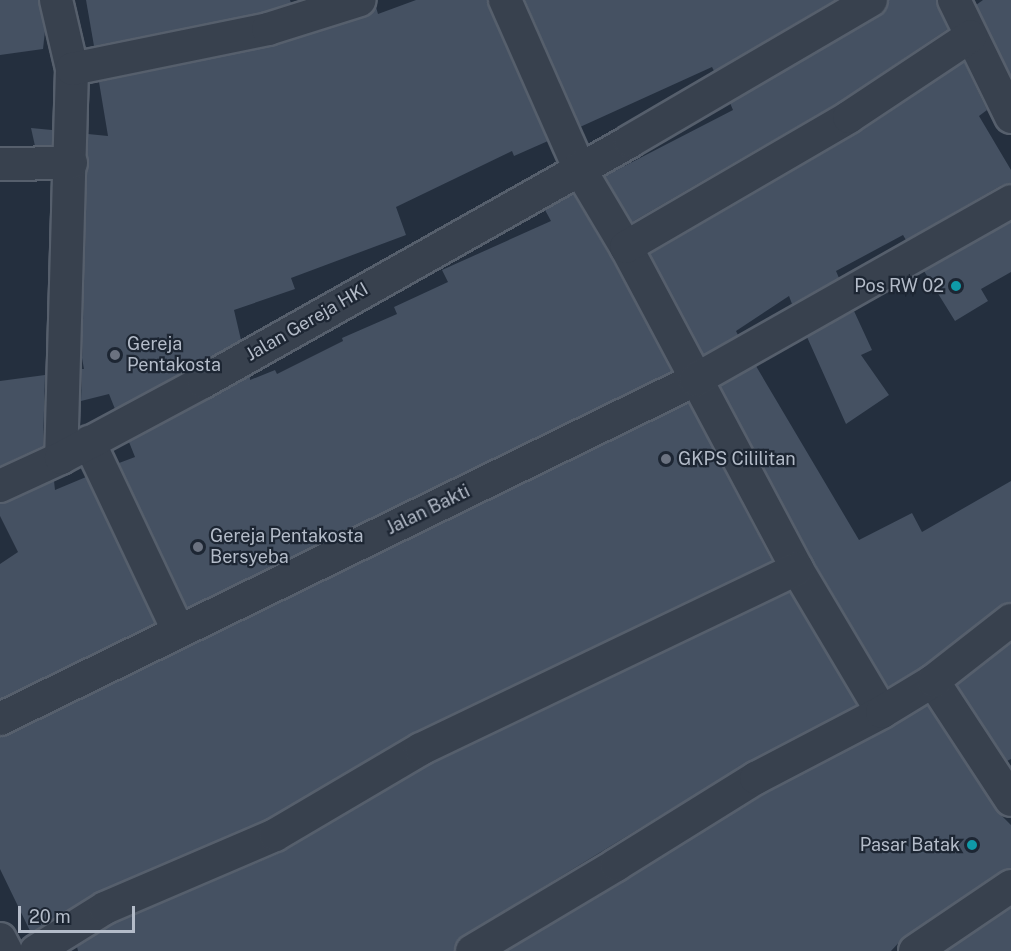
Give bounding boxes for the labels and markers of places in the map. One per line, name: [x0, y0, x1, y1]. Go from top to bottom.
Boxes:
place label: Pos RW 02: [854, 275, 944, 297]
marker: Pos RW 02: [949, 279, 963, 293]
place label: Gereja Pentakosta: [127, 334, 221, 376]
marker: Gereja Pentakosta: [108, 348, 122, 362]
place label: GKPS Cililitan: [678, 448, 796, 470]
marker: GKPS Cililitan: [659, 452, 673, 466]
place label: Gereja Pentakosta Bersyeba: [210, 526, 364, 568]
marker: Gereja Pentakosta Bersyeba: [191, 540, 205, 554]
place label: Pasar Batak: [860, 834, 960, 856]
marker: Pasar Batak: [965, 838, 979, 852]

